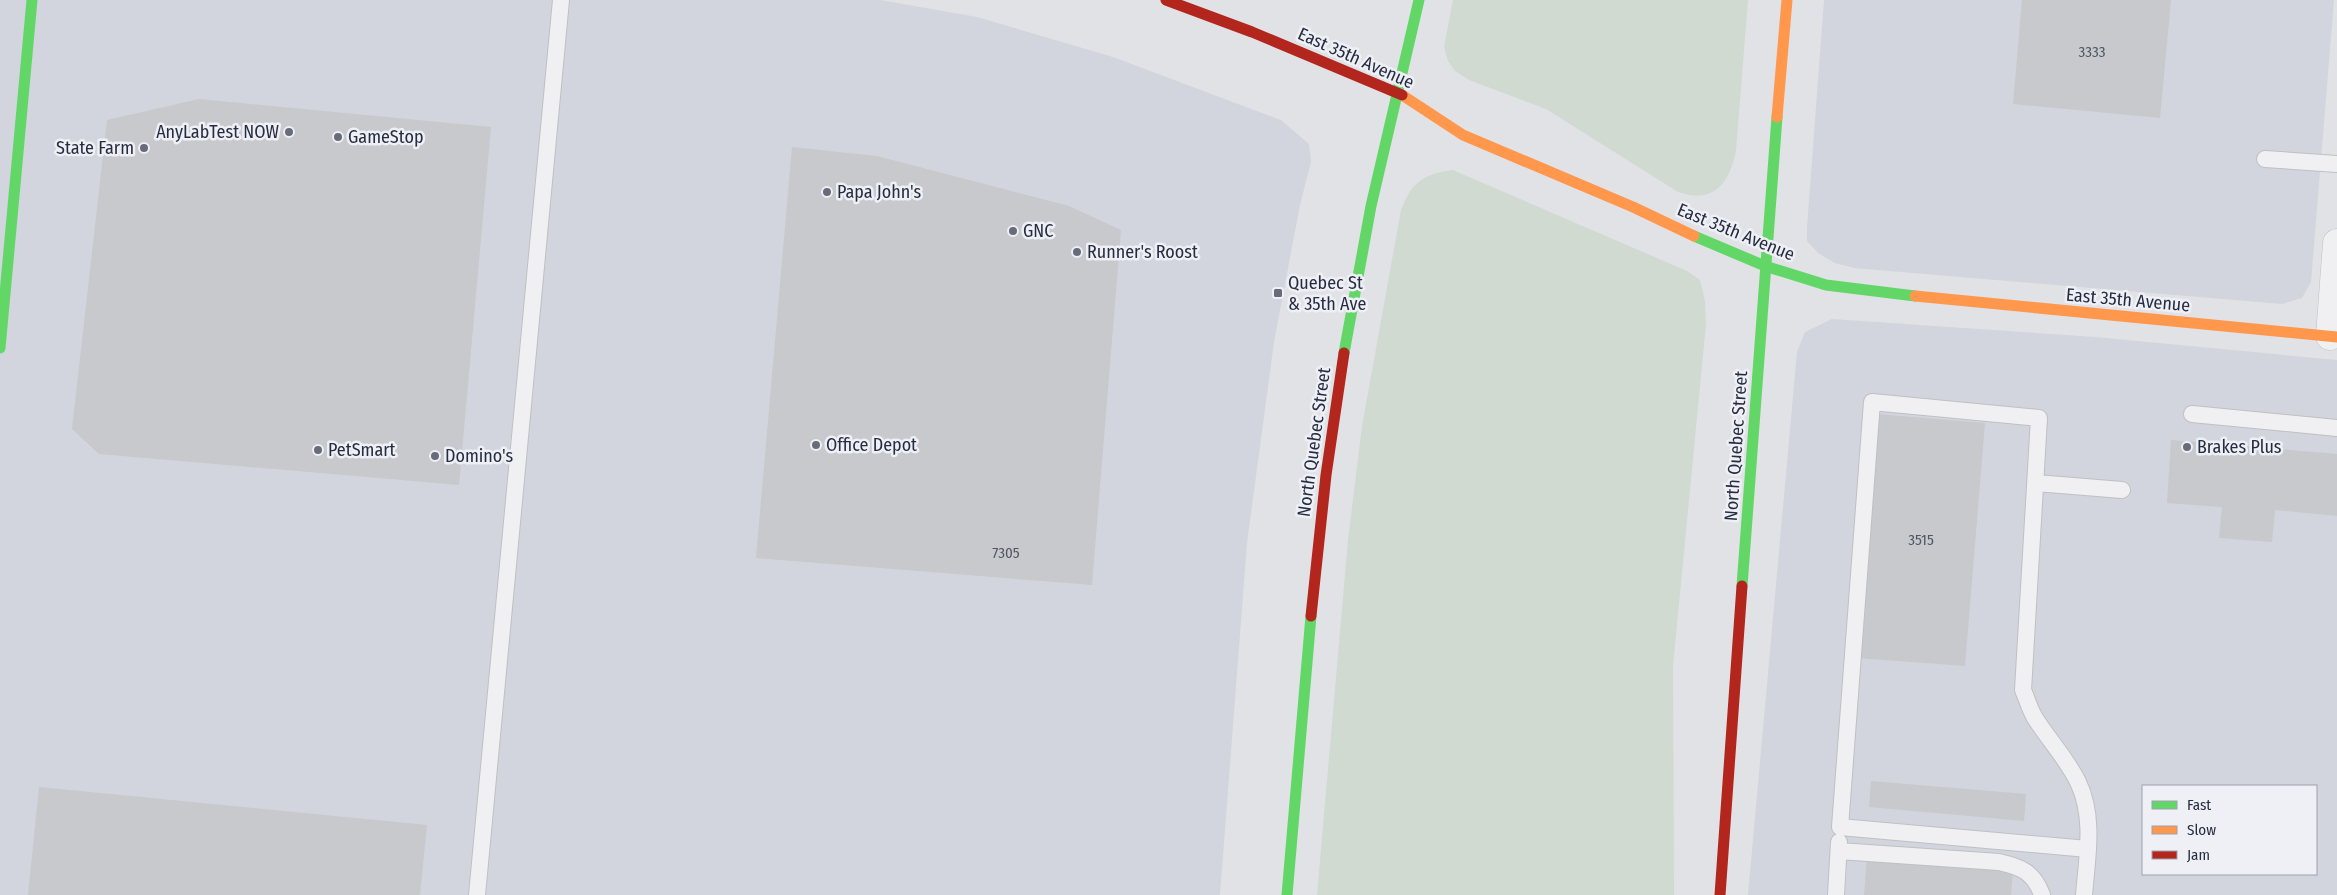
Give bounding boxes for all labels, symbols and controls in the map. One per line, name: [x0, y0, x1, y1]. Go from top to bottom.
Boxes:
street label: East 35th Avenue: [1295, 23, 1418, 93]
house number: 3333: [2078, 43, 2106, 61]
place label: AnyLabTest NOW: [156, 121, 280, 143]
marker: AnyLabTest NOW: [283, 126, 295, 138]
place label: GameStop: [348, 126, 423, 148]
marker: GameStop: [332, 131, 344, 143]
place label: State Farm: [56, 137, 134, 159]
marker: State Farm: [138, 142, 150, 154]
place label: Papa John's: [837, 181, 921, 203]
marker: Papa John's: [821, 186, 833, 198]
street label: East 35th Avenue: [1674, 198, 1798, 266]
place label: GNC: [1023, 220, 1053, 242]
marker: GNC: [1007, 225, 1019, 237]
place label: Runner's Roost: [1087, 241, 1198, 263]
marker: Runner's Roost: [1071, 246, 1083, 258]
place label: Quebec St & 35th Ave: [1288, 272, 1366, 315]
street label: East 35th Avenue: [2065, 284, 2191, 316]
marker: Quebec St & 35th Ave: [1272, 287, 1284, 299]
street label: North Quebec Street: [1293, 366, 1335, 518]
street label: North Quebec Street: [1720, 370, 1752, 522]
place label: Office Depot: [826, 434, 917, 456]
place label: Brakes Plus: [2197, 436, 2282, 458]
place label: PetSmart: [328, 439, 396, 461]
marker: Office Depot: [810, 439, 822, 451]
marker: Brakes Plus: [2181, 441, 2193, 453]
marker: PetSmart: [312, 444, 324, 456]
place label: Domino's: [445, 445, 514, 467]
marker: Domino's: [429, 450, 441, 462]
house number: 3515: [1908, 531, 1934, 549]
house number: 7305: [992, 544, 1020, 562]
legend: [2142, 785, 2317, 875]
text: Fast: [2187, 796, 2211, 814]
text: Slow: [2187, 821, 2216, 839]
text: Jam: [2187, 846, 2210, 864]

